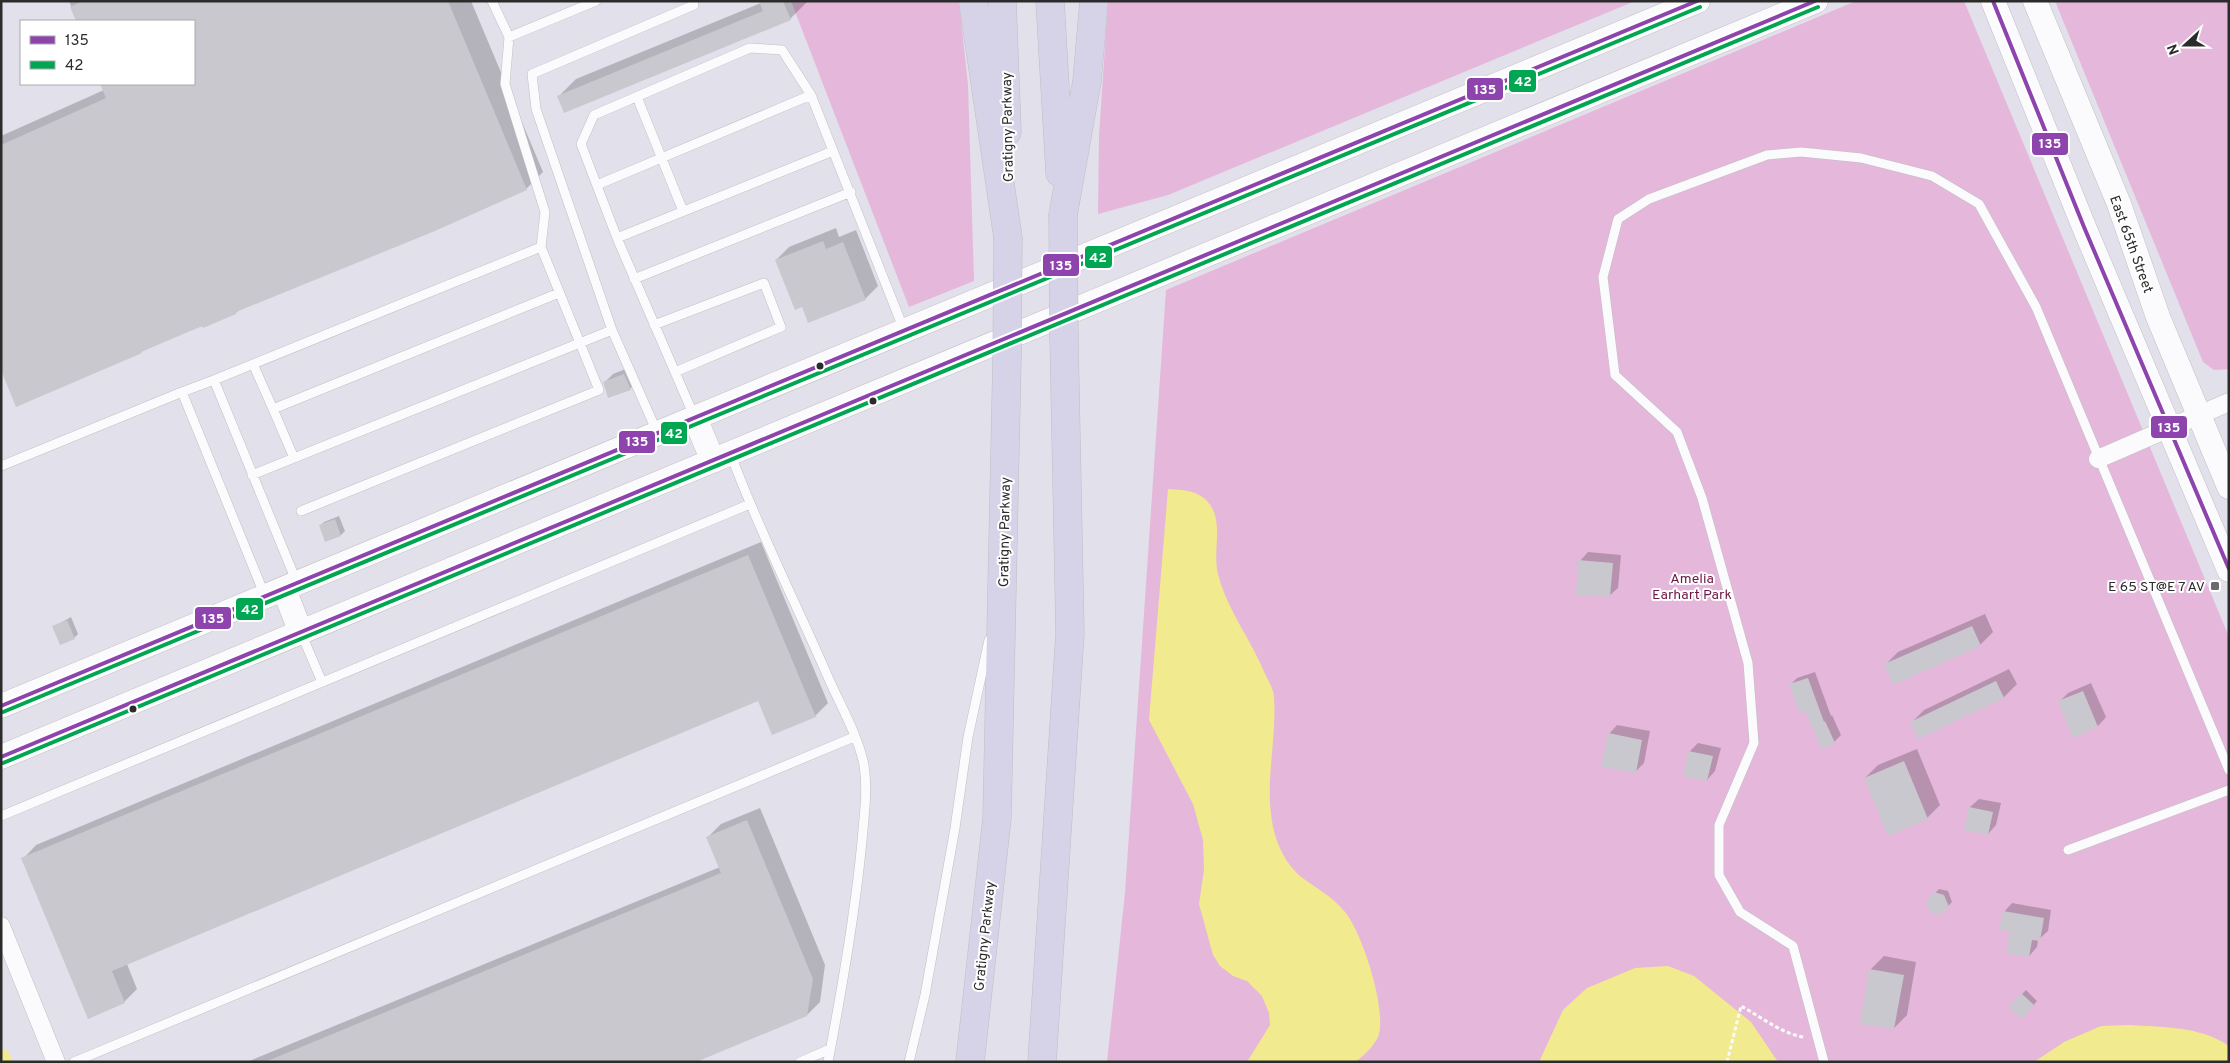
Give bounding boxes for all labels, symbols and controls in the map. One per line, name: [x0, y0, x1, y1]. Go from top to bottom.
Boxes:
legend: [20, 20, 195, 85]
north arrow: [2160, 20, 2210, 70]
text: 135: [65, 32, 89, 51]
text: N: [2165, 41, 2184, 57]
text: 42: [65, 57, 84, 76]
line badge: 42: [1508, 69, 1537, 93]
street label: Gratigny Parkway: [999, 72, 1018, 182]
text: 42: [1514, 74, 1532, 91]
line badge: 135: [1466, 77, 1504, 101]
text: 135: [1474, 82, 1496, 99]
line badge: 135: [2031, 132, 2069, 156]
text: 135: [2039, 136, 2061, 153]
street label: East 65th Street: [2105, 193, 2156, 296]
line badge: 42: [1084, 245, 1113, 269]
text: 42: [1089, 250, 1107, 267]
line badge: 135: [1042, 253, 1080, 277]
text: 135: [1050, 258, 1072, 275]
unlabelled marker: [815, 361, 825, 371]
unlabelled marker: [868, 396, 878, 406]
line badge: 135: [2150, 415, 2188, 439]
text: 135: [2158, 420, 2180, 437]
line badge: 42: [660, 421, 688, 445]
text: 42: [665, 426, 683, 443]
line badge: 135: [618, 430, 656, 454]
text: 135: [626, 434, 648, 451]
street label: Gratigny Parkway: [996, 477, 1015, 587]
park label: Amelia Earhart Park: [1652, 571, 1732, 604]
place label: E 65 ST@E 7 AV: [2108, 579, 2205, 596]
marker: E 65 ST@E 7 AV: [2209, 580, 2221, 592]
line badge: 42: [235, 597, 264, 621]
text: 42: [241, 602, 259, 619]
line badge: 135: [194, 606, 232, 630]
text: 135: [202, 611, 224, 628]
unlabelled marker: [128, 704, 138, 714]
street label: Gratigny Parkway: [971, 880, 1000, 992]

